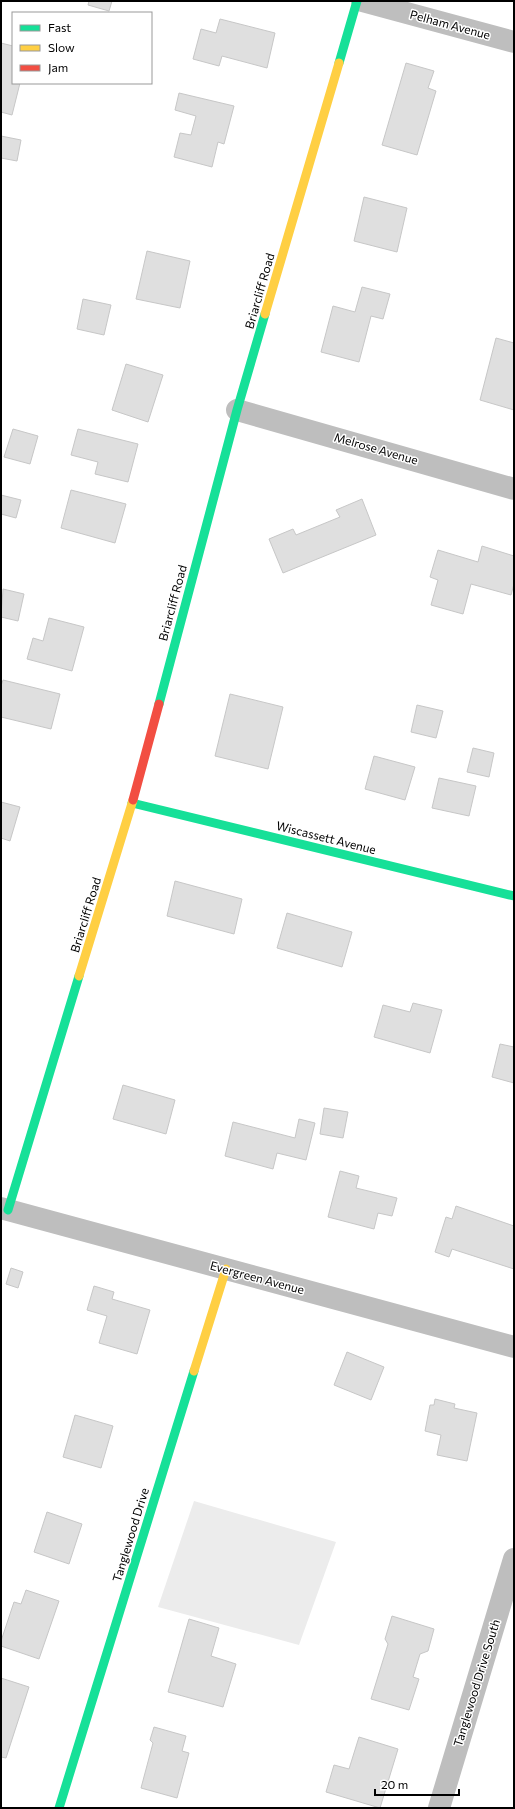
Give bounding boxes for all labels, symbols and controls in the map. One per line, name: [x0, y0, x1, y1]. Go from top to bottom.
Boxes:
street label: Pelham Avenue: [409, 7, 492, 41]
legend: [12, 12, 152, 84]
text: Fast: [48, 20, 71, 34]
text: Slow: [48, 40, 75, 54]
text: Jam: [48, 60, 68, 75]
street label: Briarcliff Road: [242, 251, 277, 330]
street label: Melrose Avenue: [333, 429, 420, 467]
street label: Briarcliff Road: [155, 563, 189, 642]
street label: Wiscassett Avenue: [275, 818, 378, 856]
street label: Briarcliff Road: [67, 875, 103, 954]
street label: Evergreen Avenue: [209, 1258, 306, 1296]
street label: Tanglewood Drive: [109, 1486, 151, 1583]
street label: Tanglewood Drive South: [450, 1617, 502, 1748]
scale bar: [375, 1771, 459, 1797]
text: 20 m: [381, 1777, 408, 1791]

